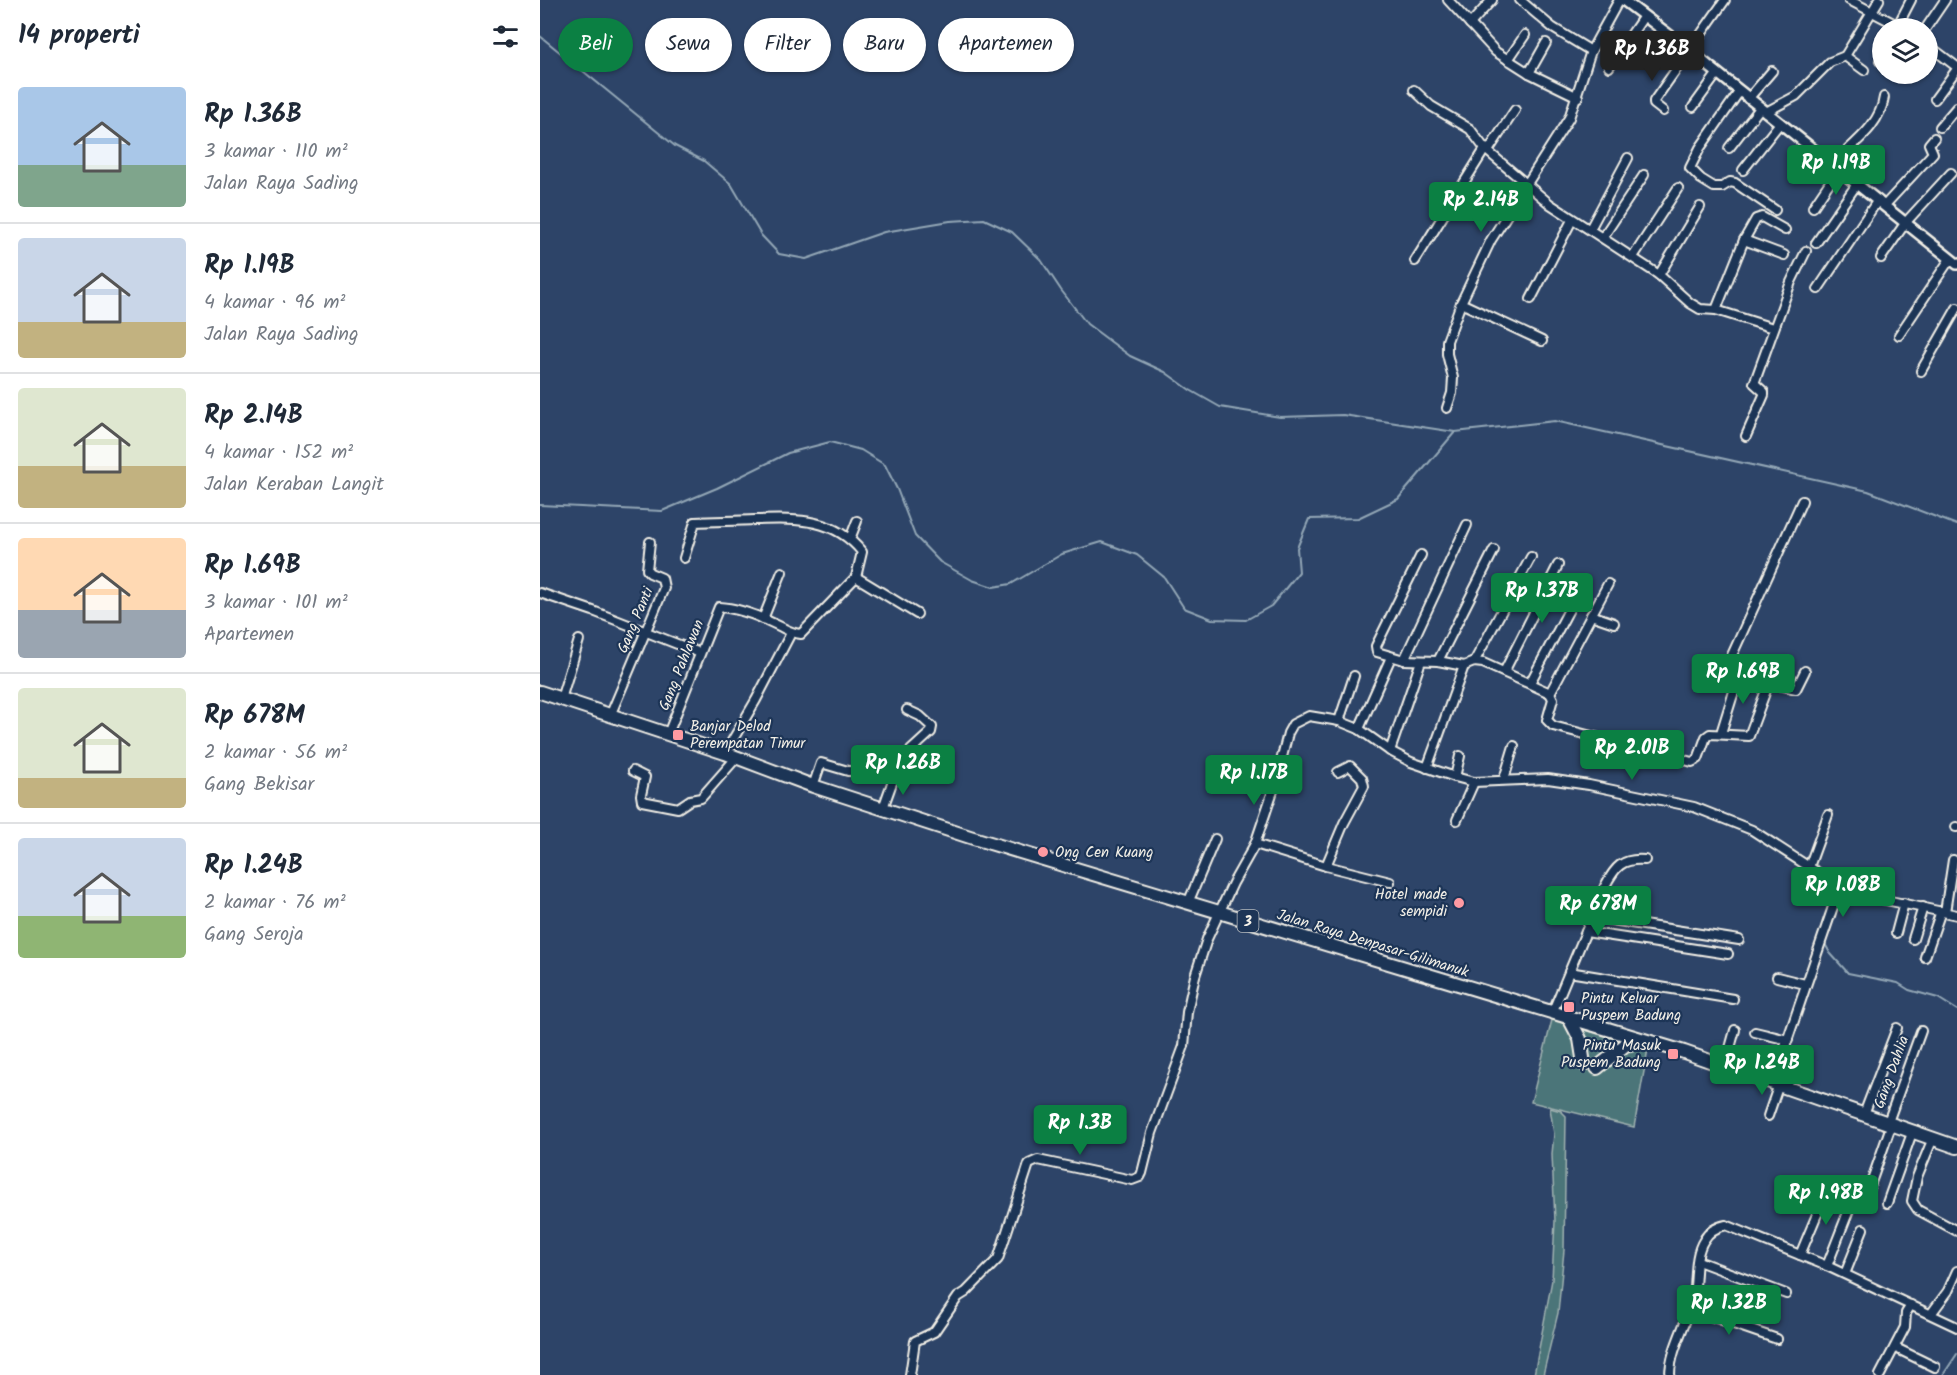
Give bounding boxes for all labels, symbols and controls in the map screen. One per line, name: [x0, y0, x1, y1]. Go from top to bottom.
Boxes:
text: 14 properti: [18, 15, 140, 57]
chip: Beli: [558, 18, 633, 72]
chip: Sewa: [645, 18, 732, 72]
chip: Filter: [744, 18, 831, 72]
chip: Baru: [843, 18, 926, 72]
chip: Apartemen: [938, 18, 1074, 72]
map controls: [1872, 18, 1938, 84]
button: layers: [1872, 18, 1938, 84]
icon: filters: [489, 20, 522, 53]
pin: Rp 1.36B: [1590, 31, 1714, 82]
text: Rp 1.36B: [1614, 34, 1690, 66]
text: Rp 1.36B: [204, 94, 302, 136]
icon: home: [66, 111, 138, 183]
text: 3 kamar · 110 m²: [204, 136, 348, 168]
pin: Rp 1.19B: [1774, 145, 1898, 196]
text: Rp 1.19B: [1801, 148, 1871, 180]
text: Jalan Raya Sading: [204, 168, 358, 200]
pin: Rp 2.14B: [1419, 182, 1543, 233]
text: Rp 2.14B: [1443, 185, 1519, 217]
text: Rp 1.19B: [204, 245, 295, 287]
icon: home: [66, 262, 138, 334]
text: 4 kamar · 96 m²: [204, 287, 345, 319]
text: Jalan Raya Sading: [204, 319, 358, 351]
text: Rp 2.14B: [204, 395, 303, 437]
icon: home: [66, 412, 138, 484]
text: 4 kamar · 152 m²: [204, 437, 353, 469]
text: Jalan Keraban Langit: [204, 469, 384, 501]
text: Rp 1.69B: [204, 545, 301, 587]
icon: home: [66, 562, 138, 634]
pin: Rp 1.37B: [1480, 573, 1604, 624]
text: Rp 1.37B: [1505, 576, 1579, 608]
street label: Gang Panti: [611, 582, 661, 657]
text: 3 kamar · 101 m²: [204, 587, 348, 619]
street label: Gang Pahlawan: [653, 616, 711, 715]
text: Apartemen: [204, 619, 294, 651]
pin: Rp 1.69B: [1681, 654, 1805, 705]
text: Rp 1.69B: [1706, 657, 1780, 689]
text: Rp 678M: [204, 695, 305, 737]
icon: home: [66, 712, 138, 784]
place label: Banjar Delod Perempatan Timur: [690, 715, 806, 756]
marker: Banjar Delod Perempatan Timur: [671, 728, 685, 742]
pin: Rp 2.01B: [1570, 730, 1694, 781]
text: Rp 2.01B: [1594, 733, 1670, 765]
text: 2 kamar · 56 m²: [204, 737, 347, 769]
pin: Rp 1.26B: [841, 745, 965, 796]
text: Rp 1.26B: [865, 748, 941, 780]
pin: Rp 1.17B: [1192, 755, 1316, 806]
text: Rp 1.17B: [1219, 758, 1289, 790]
text: Gang Bekisar: [204, 769, 314, 801]
place label: Ong Cen Kuang: [1055, 841, 1153, 865]
text: Rp 1.24B: [204, 845, 303, 887]
marker: Ong Cen Kuang: [1036, 845, 1050, 859]
icon: home: [66, 862, 138, 934]
pin: Rp 1.08B: [1781, 867, 1905, 918]
text: Rp 1.08B: [1805, 870, 1881, 902]
place label: Hotel made sempidi: [1375, 883, 1448, 924]
pin: Rp 678M: [1543, 886, 1653, 937]
text: 2 kamar · 76 m²: [204, 887, 346, 919]
text: Rp 678M: [1559, 889, 1637, 921]
marker: Hotel made sempidi: [1452, 896, 1466, 910]
street label: Jalan Raya Denpasar-Gilimanuk: [1274, 903, 1473, 985]
road number: 3: [1238, 910, 1258, 932]
text: Gang Seroja: [204, 919, 304, 951]
place label: Pintu Keluar Puspem Badung: [1581, 987, 1681, 1028]
marker: Pintu Keluar Puspem Badung: [1562, 1000, 1576, 1014]
street label: Gang Dahlia: [1868, 1032, 1916, 1112]
place label: Pintu Masuk Puspem Badung: [1561, 1034, 1662, 1075]
pin: Rp 1.24B: [1700, 1045, 1824, 1096]
marker: Pintu Masuk Puspem Badung: [1666, 1047, 1680, 1061]
text: Rp 1.24B: [1724, 1048, 1800, 1080]
pin: Rp 1.3B: [1025, 1105, 1135, 1156]
text: Rp 1.3B: [1048, 1108, 1112, 1140]
pin: Rp 1.98B: [1764, 1175, 1888, 1226]
text: Rp 1.98B: [1788, 1178, 1864, 1210]
pin: Rp 1.32B: [1667, 1285, 1791, 1336]
text: Rp 1.32B: [1691, 1288, 1767, 1320]

